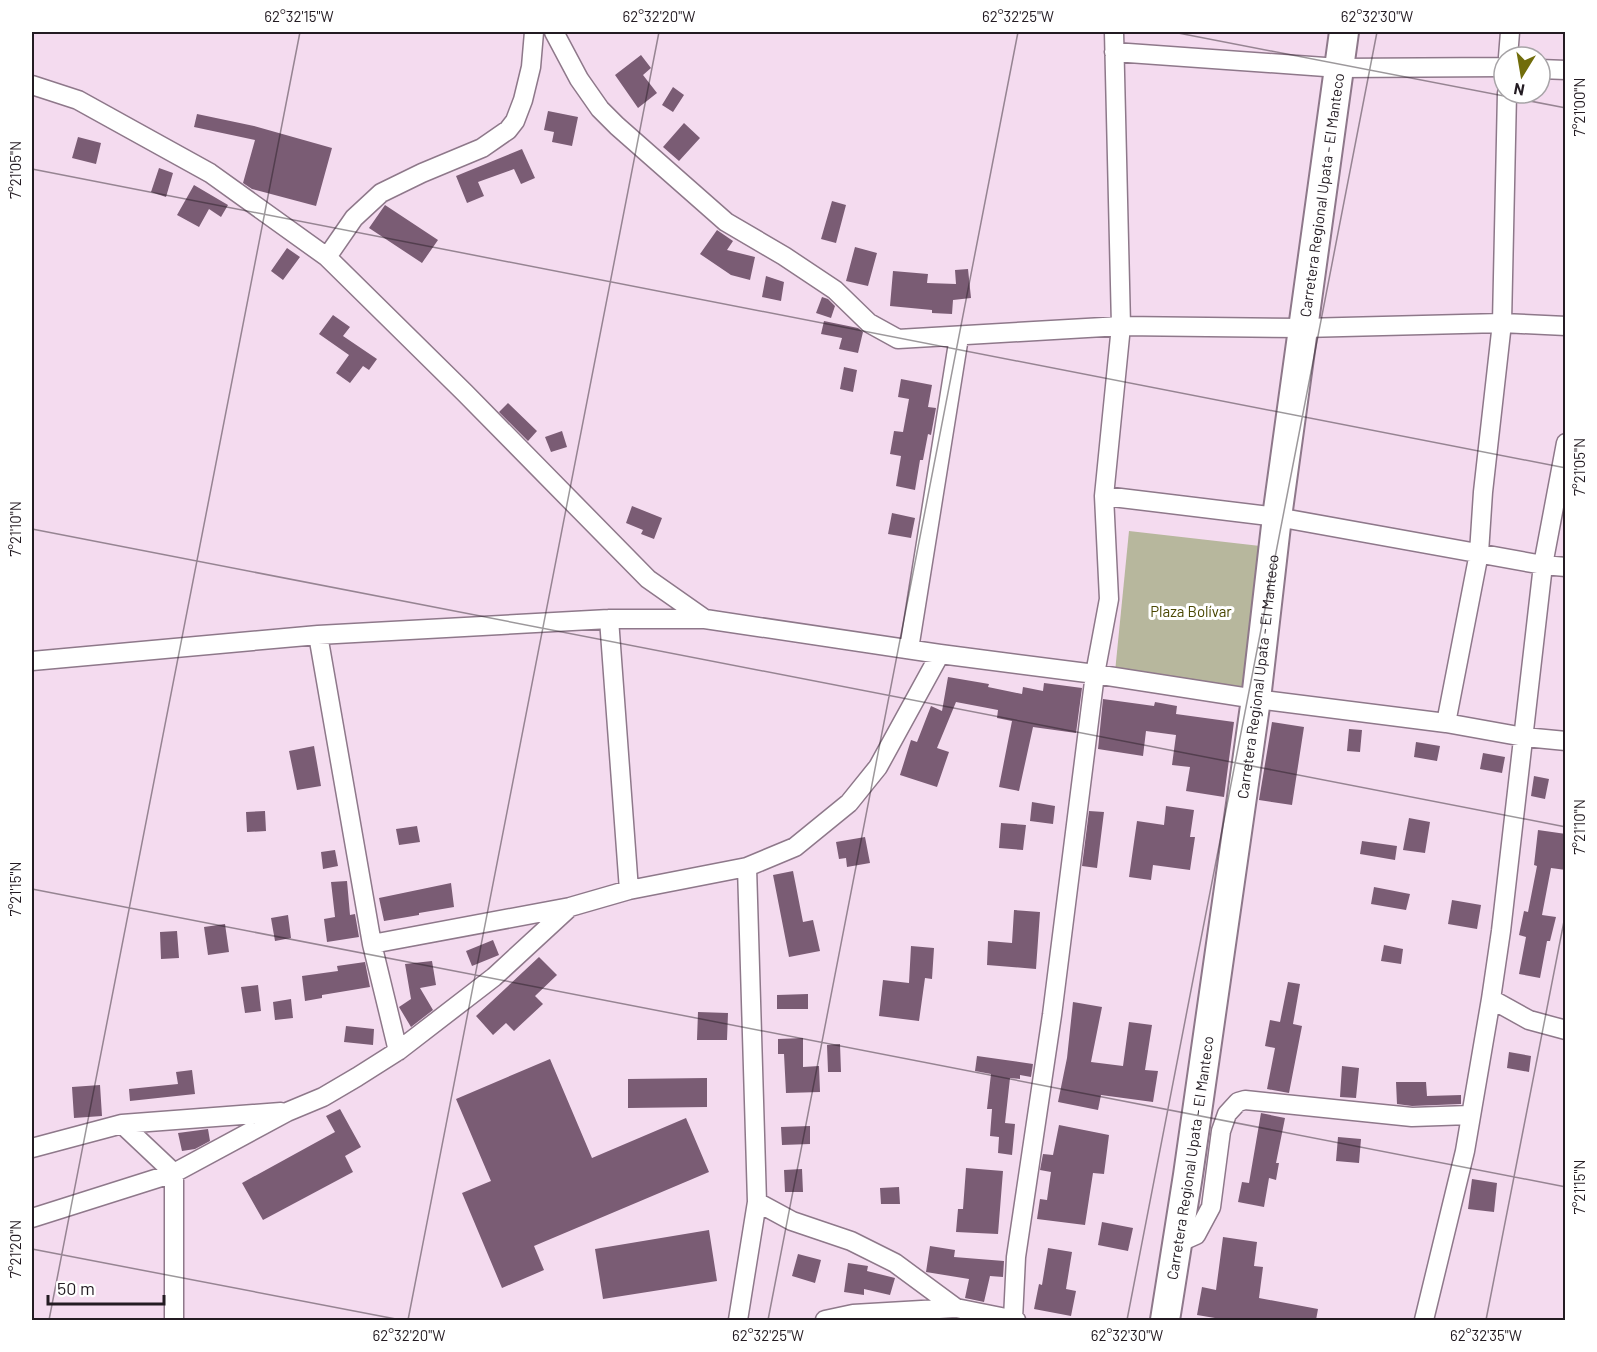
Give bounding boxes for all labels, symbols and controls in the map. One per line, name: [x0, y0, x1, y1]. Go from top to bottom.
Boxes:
text: 62°32'15"W: [264, 7, 334, 25]
text: 62°32'20"W: [623, 7, 695, 25]
text: 62°32'25"W: [982, 7, 1054, 25]
text: 62°32'30"W: [1341, 7, 1413, 25]
north arrow: [1492, 45, 1552, 105]
street label: Carretera Regional Upata - El Manteco: [1296, 72, 1347, 318]
text: 7°21'00"N: [1570, 78, 1588, 136]
text: N: [1512, 80, 1526, 101]
text: 7°21'05"N: [6, 141, 24, 199]
text: 7°21'05"N: [1570, 438, 1588, 496]
text: 7°21'10"N: [6, 501, 24, 557]
street label: Carretera Regional Upata - El Manteco: [1233, 553, 1282, 800]
park label: Plaza Bolívar: [1150, 602, 1232, 620]
text: 7°21'10"N: [1570, 799, 1588, 855]
text: 7°21'15"N: [6, 862, 24, 916]
street label: Carretera Regional Upata - El Manteco: [1163, 1035, 1217, 1281]
text: 7°21'15"N: [1570, 1160, 1588, 1214]
text: 7°21'20"N: [6, 1220, 24, 1278]
scale bar: [48, 1268, 164, 1306]
text: 50 m: [57, 1277, 95, 1299]
text: 62°32'20"W: [373, 1326, 445, 1344]
text: 62°32'25"W: [732, 1326, 804, 1344]
text: 62°32'30"W: [1091, 1326, 1163, 1344]
text: 62°32'35"W: [1450, 1326, 1522, 1344]

